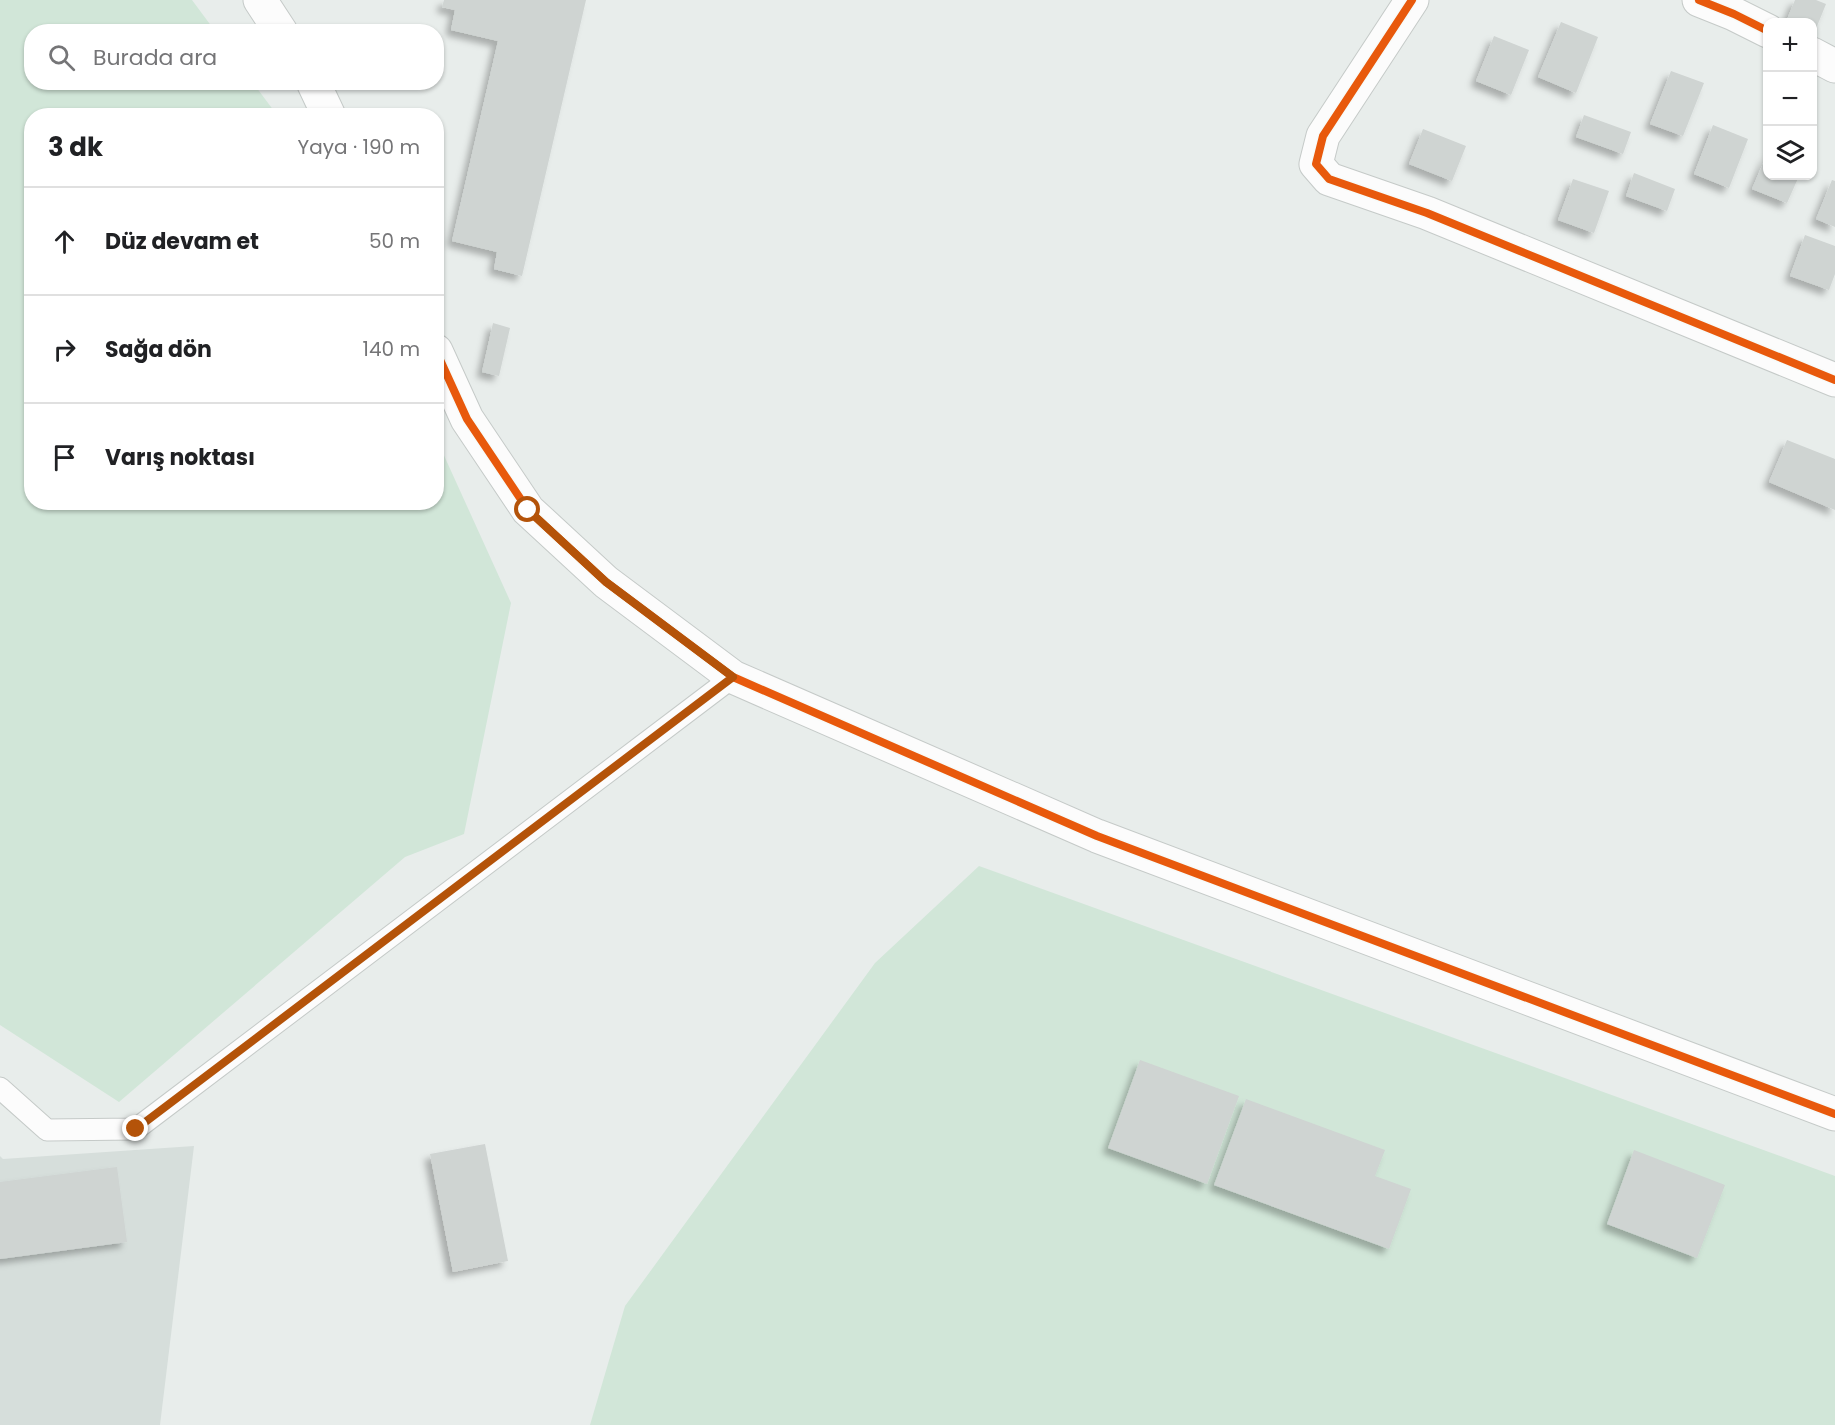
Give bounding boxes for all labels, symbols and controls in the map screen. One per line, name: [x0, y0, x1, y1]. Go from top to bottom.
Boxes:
map controls: [1763, 18, 1817, 180]
button: +: [1763, 18, 1817, 72]
search box: [24, 24, 444, 90]
icon: search: [45, 41, 78, 74]
text: Burada ara: [93, 42, 217, 73]
button: −: [1763, 72, 1817, 126]
button: layers: [1763, 126, 1817, 180]
text: 3 dk: [48, 129, 103, 165]
text: Yaya · 190 m: [298, 133, 420, 161]
icon: ahead: [48, 225, 81, 258]
text: Düz devam et: [105, 226, 259, 257]
text: 50 m: [369, 227, 420, 255]
icon: right: [48, 333, 81, 366]
text: Sağa dön: [105, 334, 212, 365]
text: 140 m: [363, 335, 420, 363]
icon: arrive: [48, 441, 81, 474]
text: Varış noktası: [105, 442, 255, 473]
route start: [514, 496, 540, 522]
route end: [122, 1115, 148, 1141]

